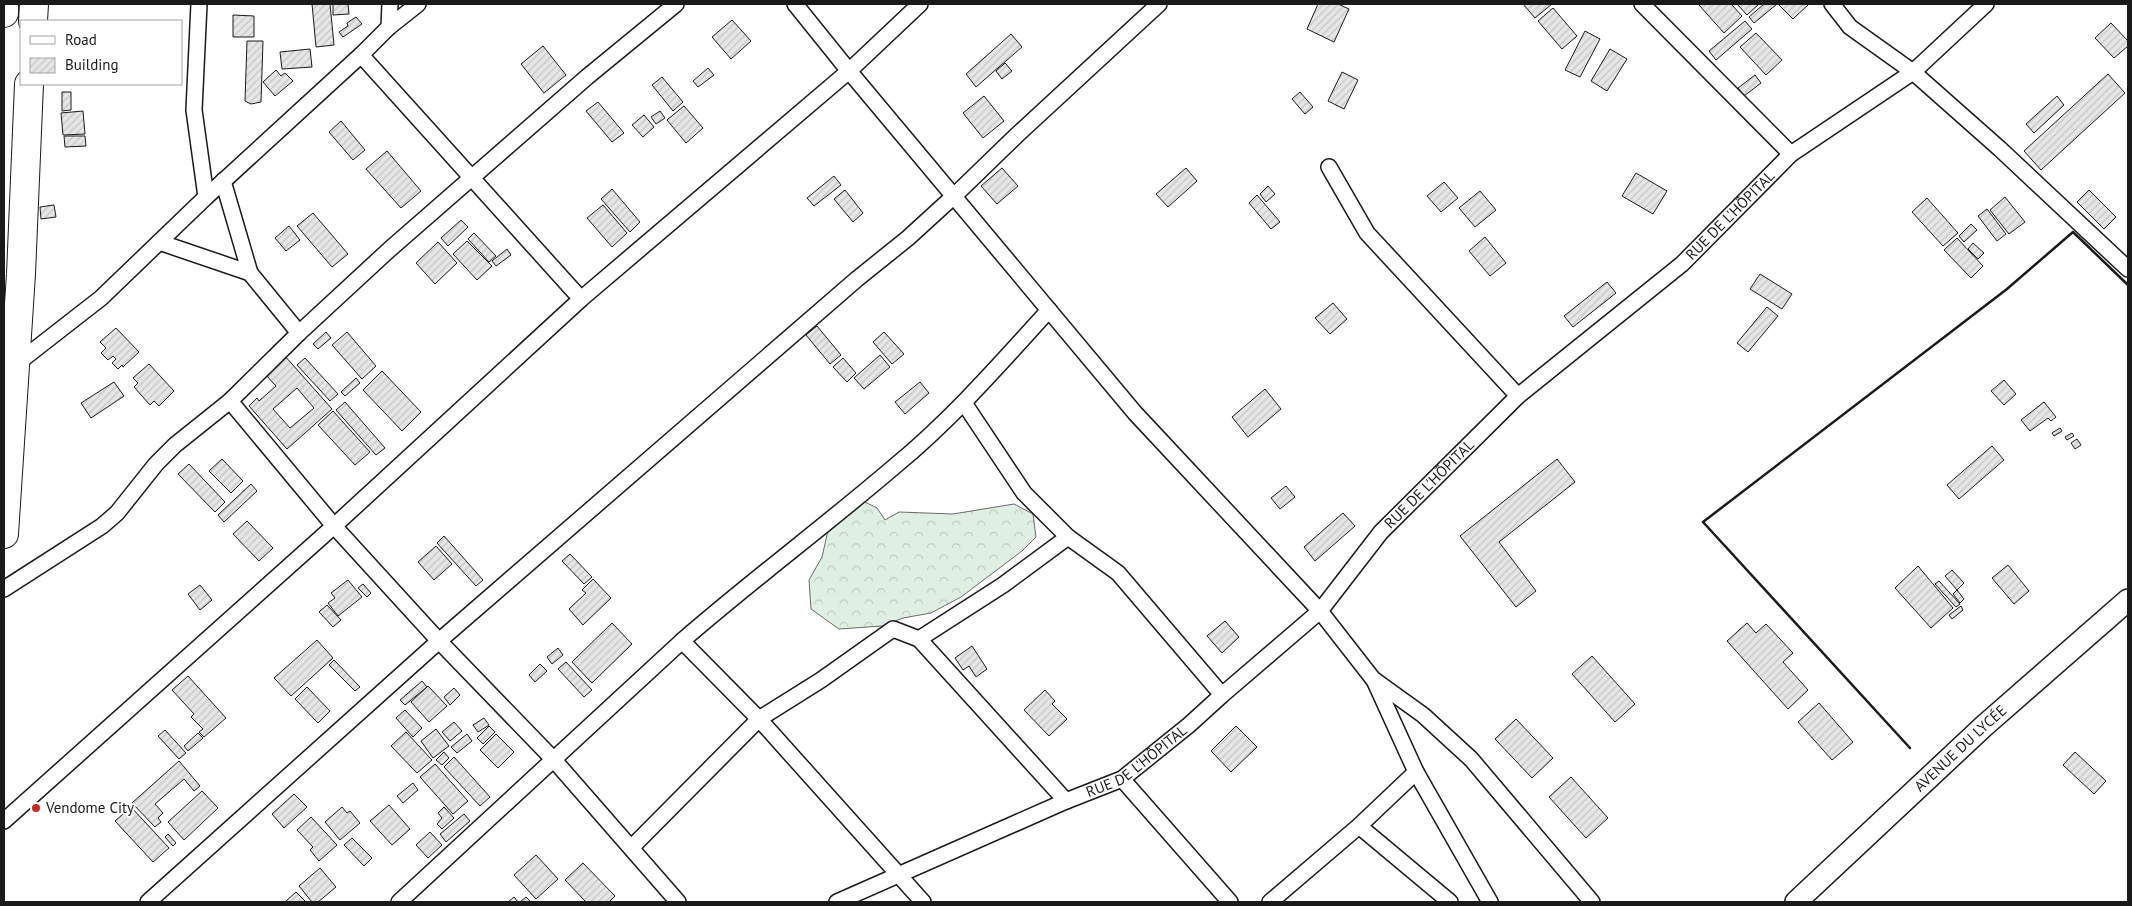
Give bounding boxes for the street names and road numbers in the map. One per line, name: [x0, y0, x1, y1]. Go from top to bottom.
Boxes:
street label: RUE DE L'HÔPITAL: [1681, 166, 1779, 264]
street label: RUE DE L'HÔPITAL: [1380, 435, 1478, 532]
street label: AVENUE DU LYCÉE: [1910, 701, 2010, 795]
street label: RUE DE L'HÔPITAL: [1083, 720, 1191, 801]

